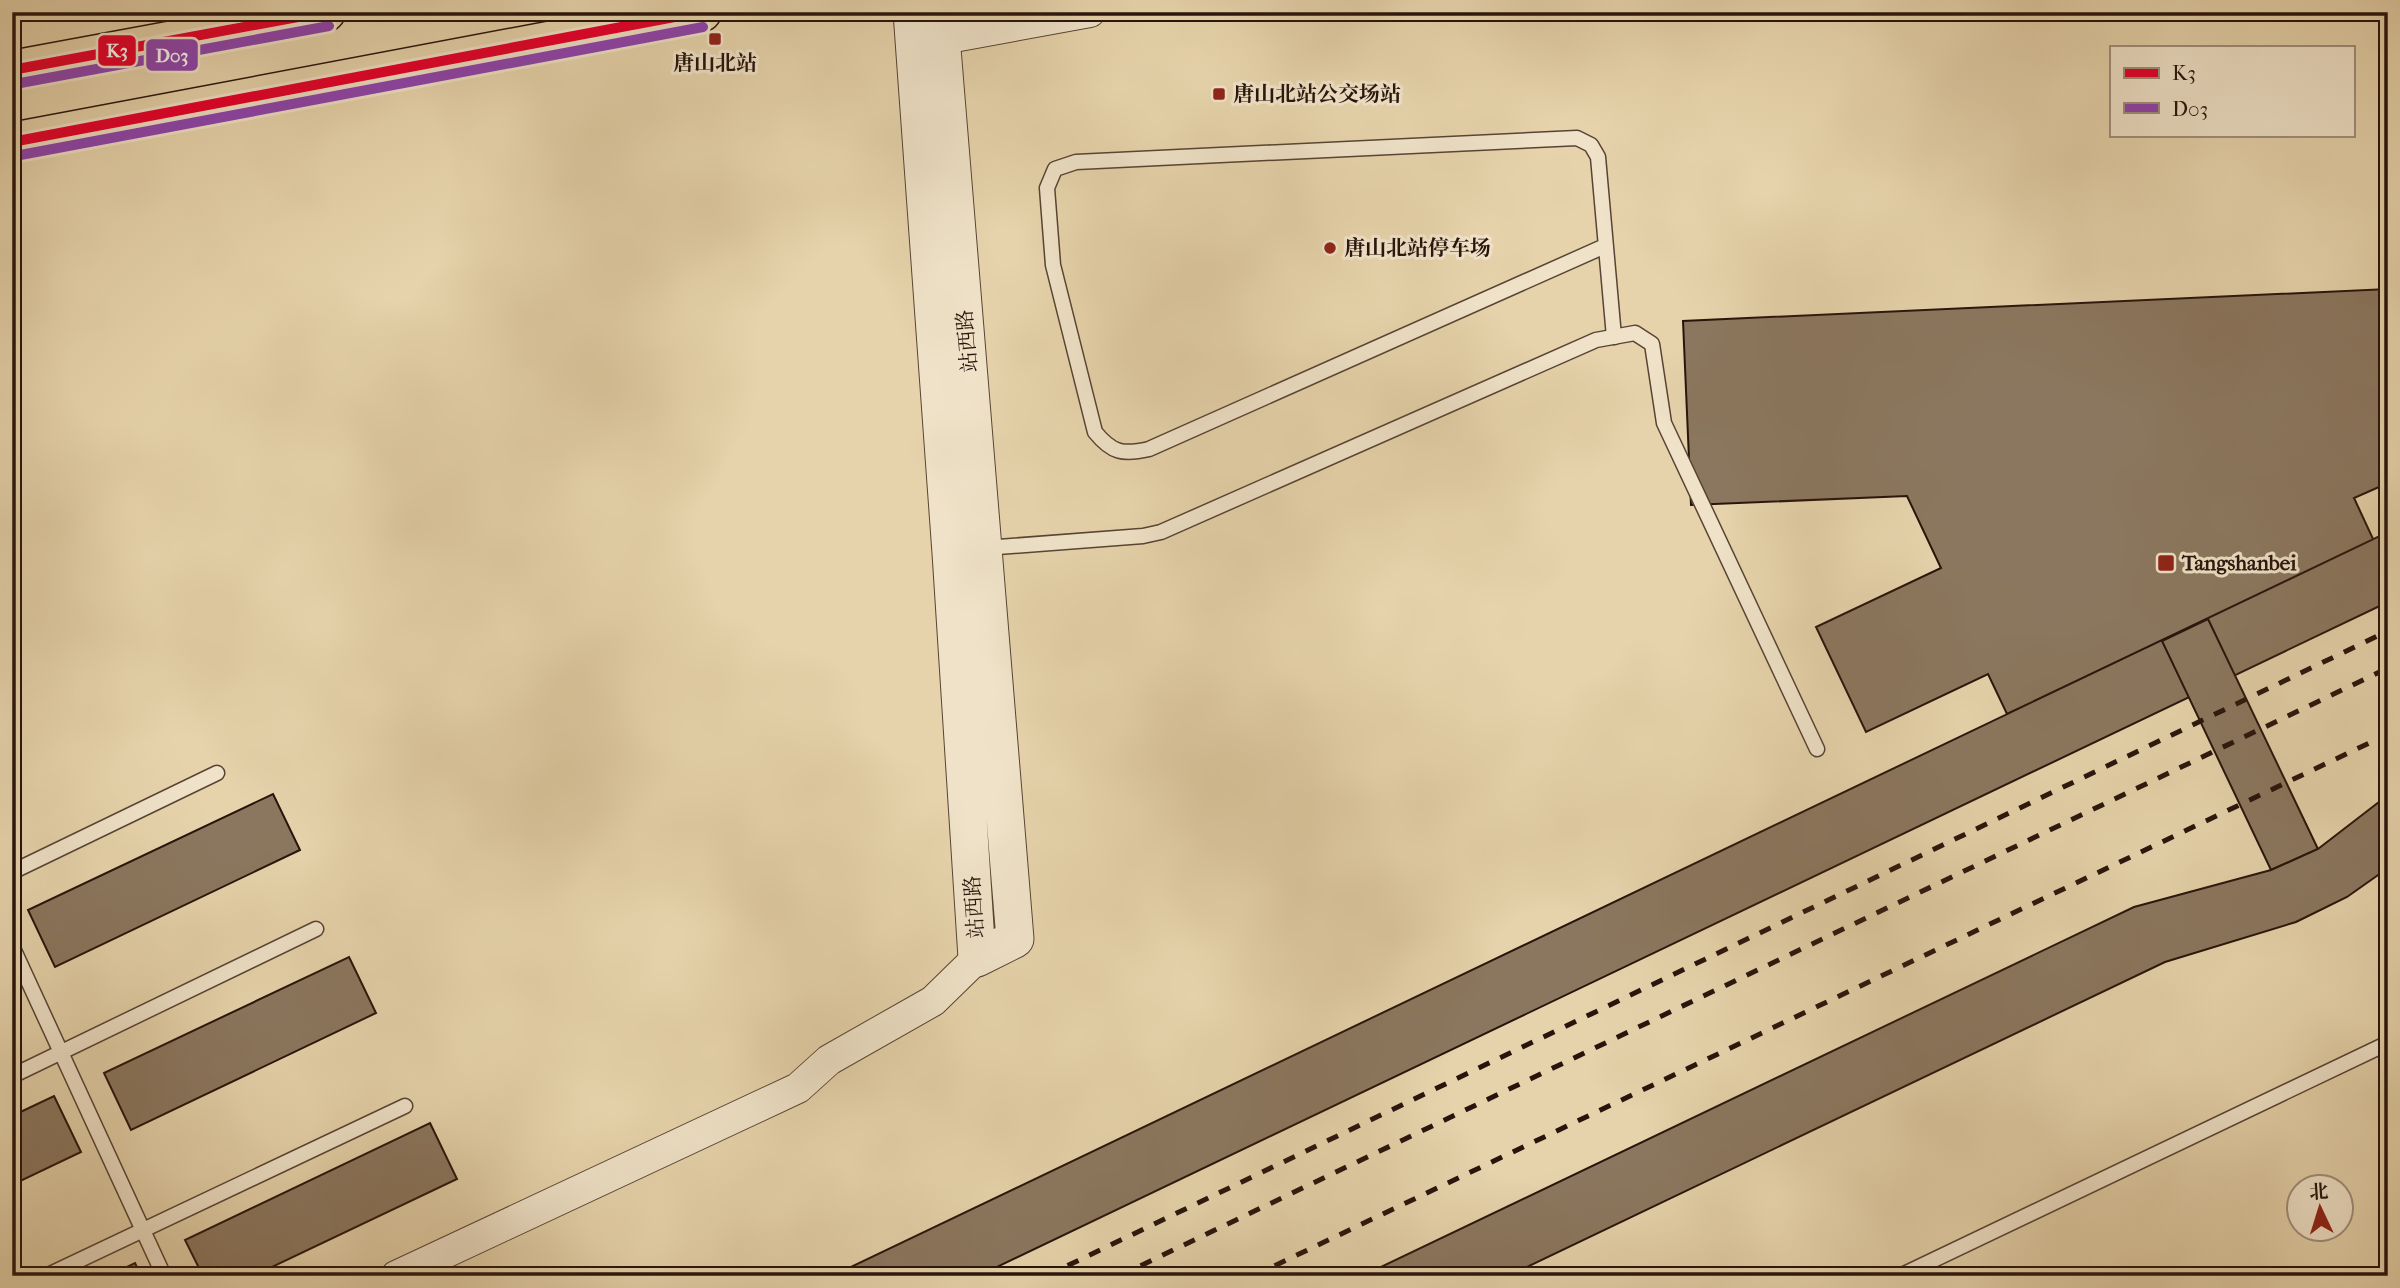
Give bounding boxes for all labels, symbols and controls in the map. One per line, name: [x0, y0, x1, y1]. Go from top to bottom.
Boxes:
marker: 唐山北站: [707, 31, 723, 47]
line badge: K3: [97, 34, 137, 67]
line badge: D03: [145, 38, 199, 72]
text: K3: [106, 40, 128, 62]
text: D03: [156, 45, 188, 67]
legend: [2110, 46, 2354, 136]
place label: 唐山北站: [673, 51, 757, 75]
text: K3: [2172, 61, 2196, 85]
place label: 唐山北站公交场站: [1233, 82, 1401, 106]
marker: 唐山北站公交场站: [1211, 86, 1227, 102]
text: D03: [2172, 97, 2208, 121]
place label: 唐山北站停车场: [1344, 236, 1491, 260]
marker: 唐山北站停车场: [1322, 240, 1338, 256]
street label: 站西路: [952, 309, 982, 373]
place label: Tangshanbei: [2181, 551, 2297, 575]
marker: Tangshanbei: [2156, 553, 2176, 573]
street label: 站西路: [960, 875, 988, 939]
north arrow: [2284, 1172, 2354, 1242]
text: 北: [2309, 1180, 2329, 1204]

